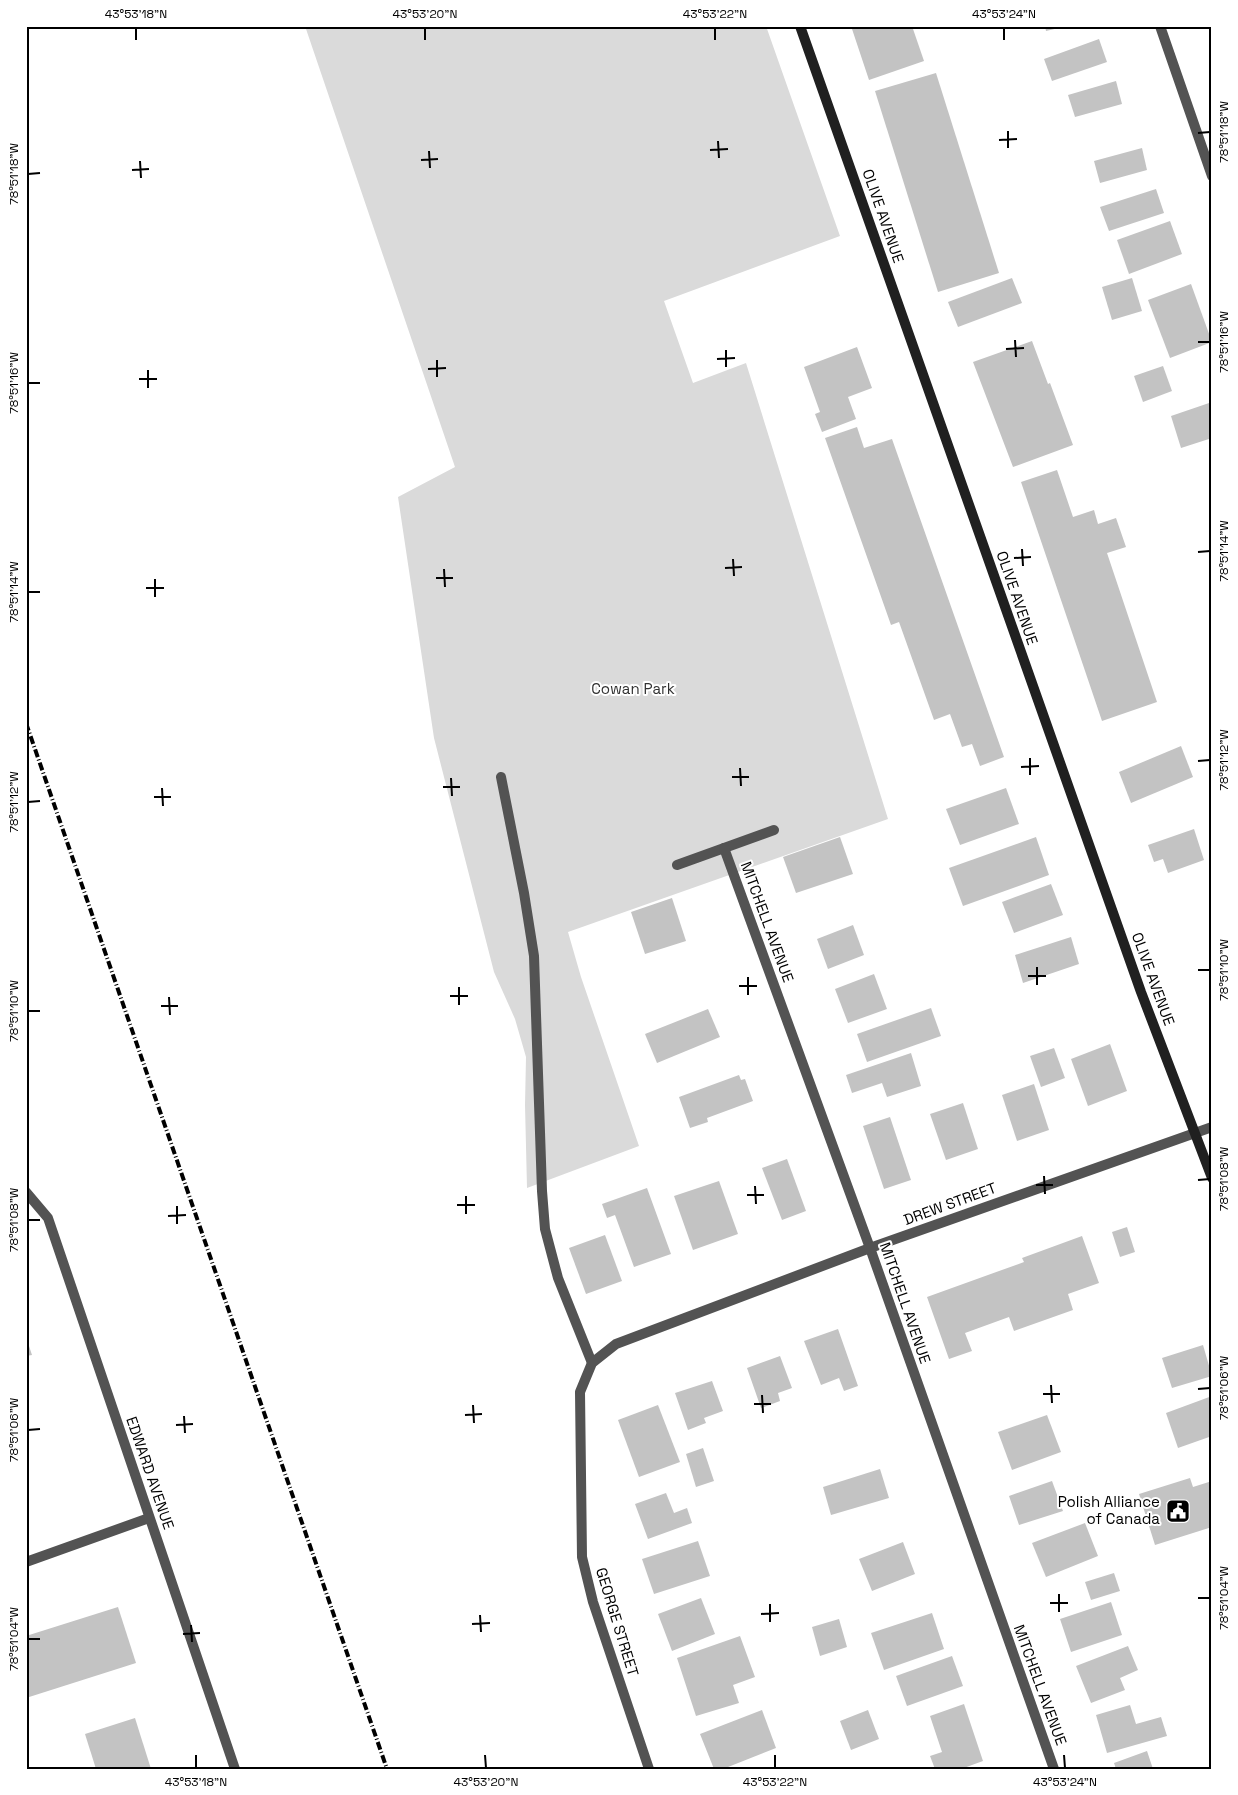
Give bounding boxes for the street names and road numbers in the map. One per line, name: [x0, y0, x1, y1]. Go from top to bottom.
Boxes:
street label: OLIVE AVENUE: [859, 166, 908, 265]
street label: OLIVE AVENUE: [993, 548, 1042, 647]
street label: MITCHELL AVENUE: [737, 859, 798, 985]
street label: OLIVE AVENUE: [1128, 930, 1179, 1028]
street label: DREW STREET: [901, 1178, 999, 1229]
street label: MITCHELL AVENUE: [876, 1240, 935, 1366]
street label: EDWARD AVENUE: [122, 1414, 179, 1532]
street label: GEORGE STREET: [592, 1565, 643, 1679]
street label: MITCHELL AVENUE: [1010, 1622, 1071, 1748]

